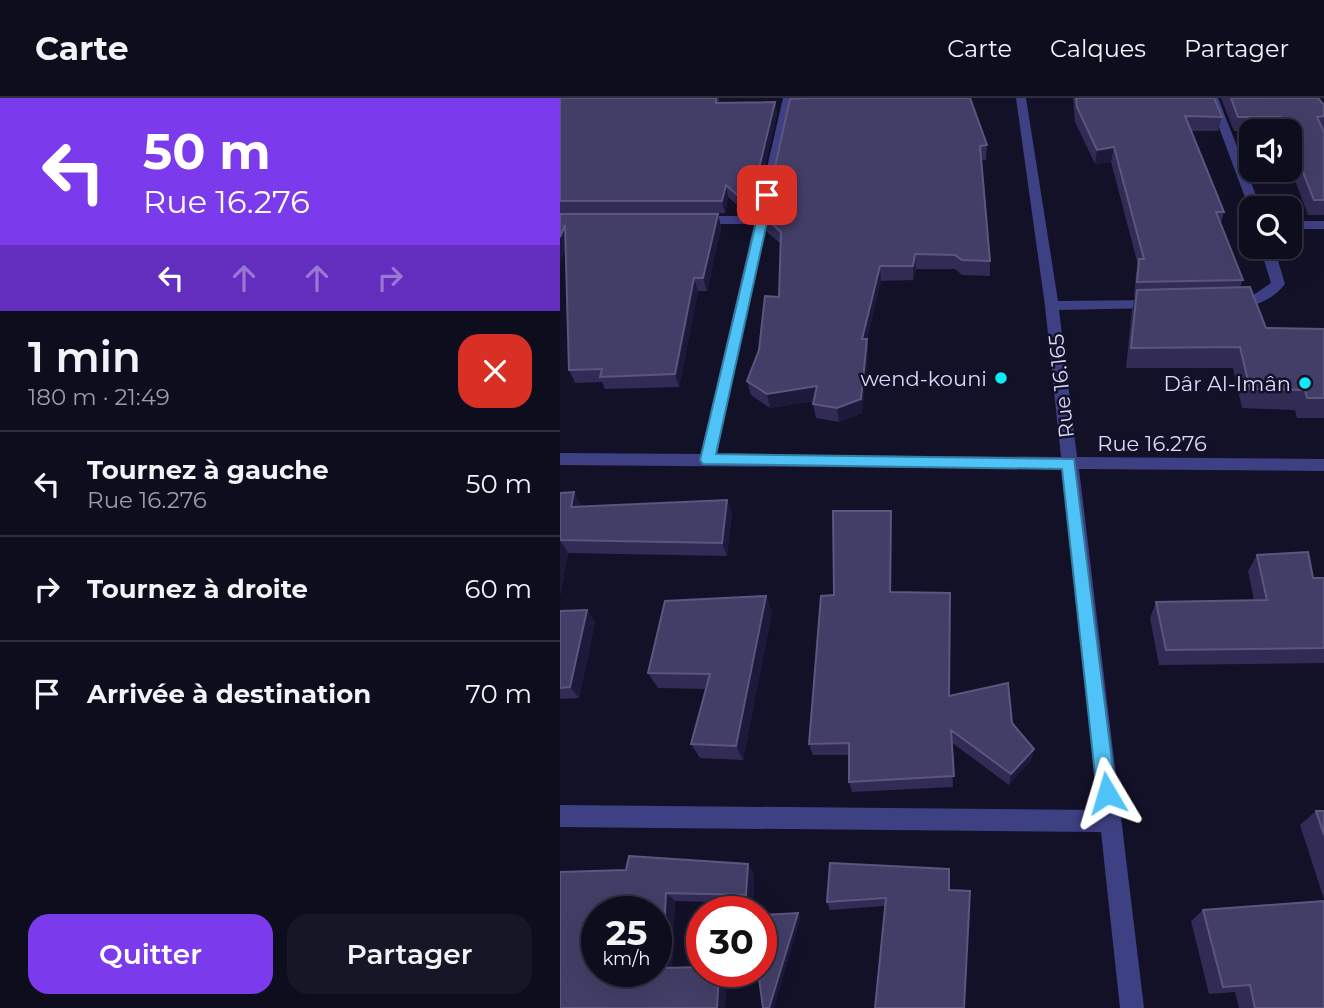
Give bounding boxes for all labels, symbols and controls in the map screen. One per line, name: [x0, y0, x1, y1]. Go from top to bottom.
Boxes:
text: Carte: [35, 28, 128, 68]
text: Carte: [947, 34, 1012, 63]
text: Calques: [1050, 34, 1146, 63]
text: Partager: [1184, 34, 1289, 63]
map controls: [1239, 119, 1302, 259]
button: sound: [1239, 119, 1302, 182]
text: 50 m: [143, 122, 271, 181]
icon: left: [28, 126, 119, 217]
pin: [737, 165, 797, 225]
icon: arrive: [748, 176, 786, 214]
text: Rue 16.276: [143, 182, 310, 221]
button: search: [1239, 196, 1302, 259]
icon: left: [152, 259, 190, 297]
icon: ahead: [225, 259, 263, 297]
icon: ahead: [298, 259, 336, 297]
icon: right: [371, 259, 409, 297]
text: 1 min: [28, 331, 141, 383]
street label: Rue 16.165: [1043, 333, 1079, 439]
button: close: [458, 334, 532, 408]
place label: wend-kouni: [860, 366, 987, 391]
marker: wend-kouni: [993, 370, 1009, 386]
place label: Dâr Al-Imân: [1163, 371, 1291, 396]
marker: Dâr Al-Imân: [1297, 375, 1313, 391]
text: 180 m · 21:49: [28, 383, 170, 411]
street label: Rue 16.276: [1097, 431, 1207, 456]
text: Tournez à gauche: [87, 454, 329, 486]
icon: left: [28, 465, 66, 503]
text: 50 m: [466, 468, 532, 500]
text: Rue 16.276: [87, 486, 207, 514]
icon: right: [28, 570, 66, 608]
text: Tournez à droite: [87, 573, 308, 605]
text: 60 m: [465, 573, 532, 605]
icon: arrive: [28, 675, 66, 713]
text: Arrivée à destination: [87, 678, 371, 710]
text: 70 m: [466, 678, 532, 710]
position arrow: [1070, 756, 1144, 830]
speed limit sign: 30: [686, 896, 777, 987]
text: 25: [606, 911, 647, 954]
button: Quitter: [28, 914, 273, 994]
button: Partager: [287, 914, 532, 994]
text: km/h: [602, 948, 651, 970]

